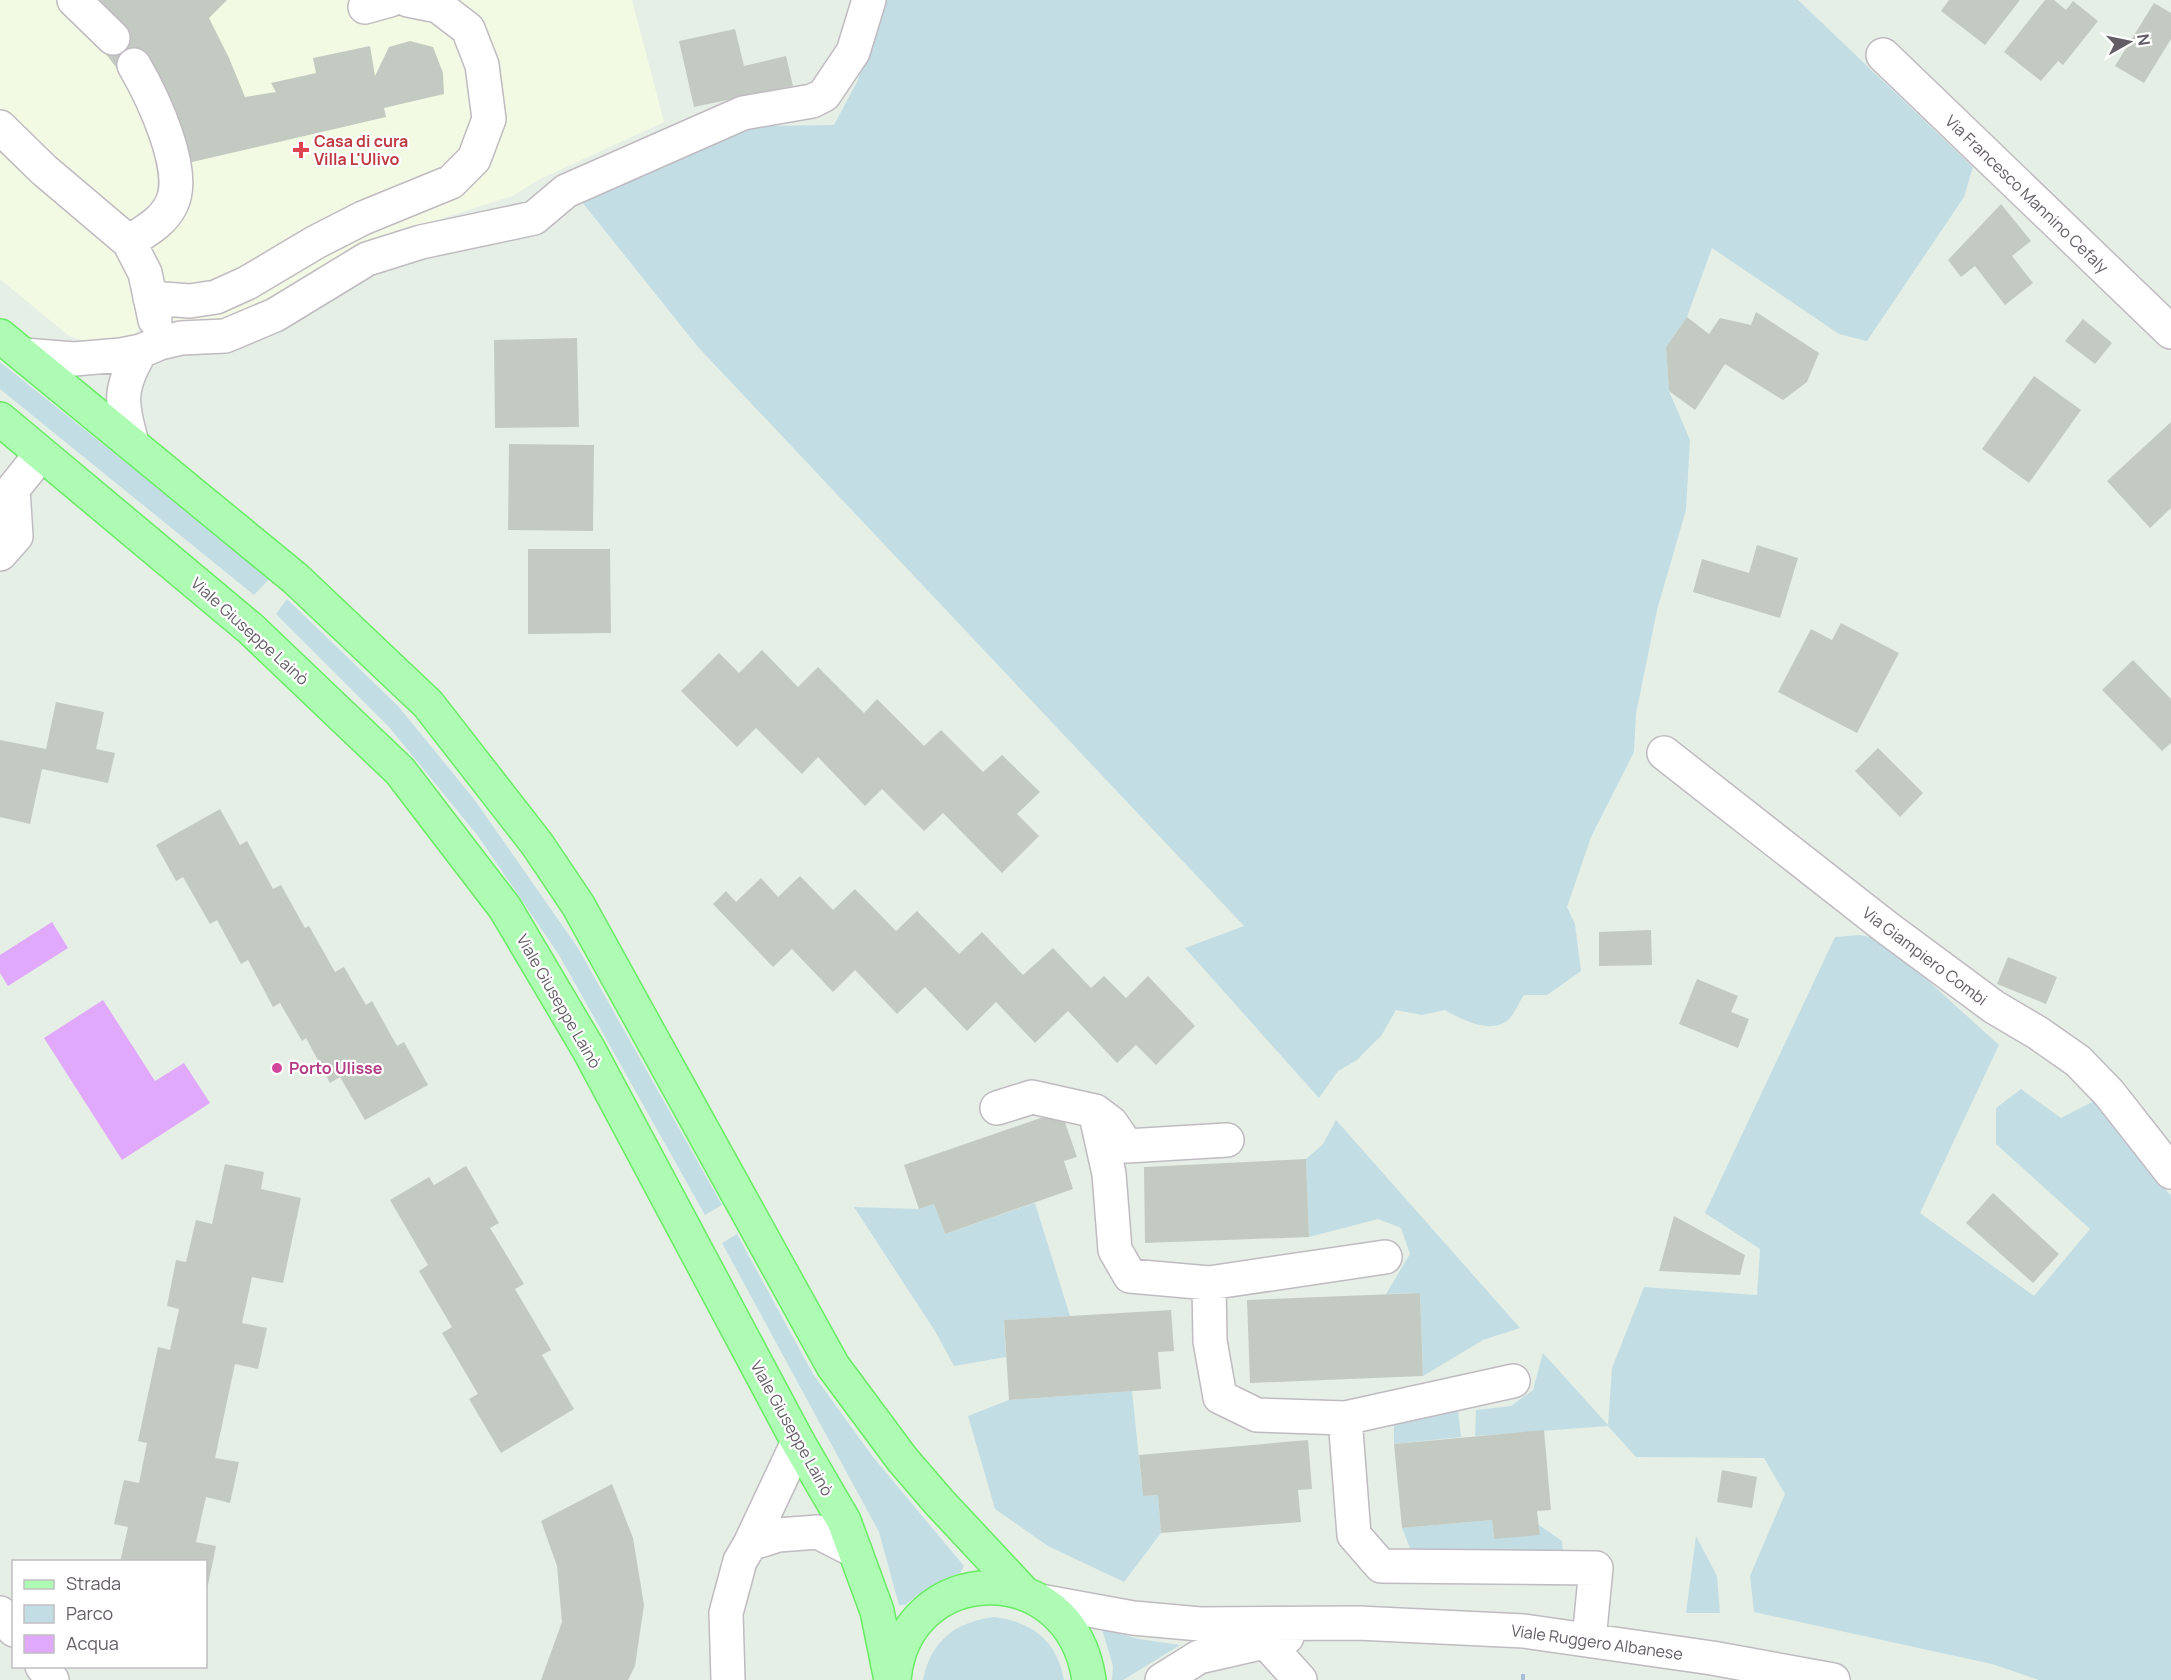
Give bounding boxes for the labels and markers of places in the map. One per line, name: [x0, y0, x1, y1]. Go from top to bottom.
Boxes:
place label: Casa di cura Villa L'Ulivo: [314, 130, 408, 170]
marker: Casa di cura Villa L'Ulivo: [292, 141, 310, 159]
place label: Porto Ulisse: [289, 1057, 383, 1079]
marker: Porto Ulisse: [270, 1061, 284, 1075]

